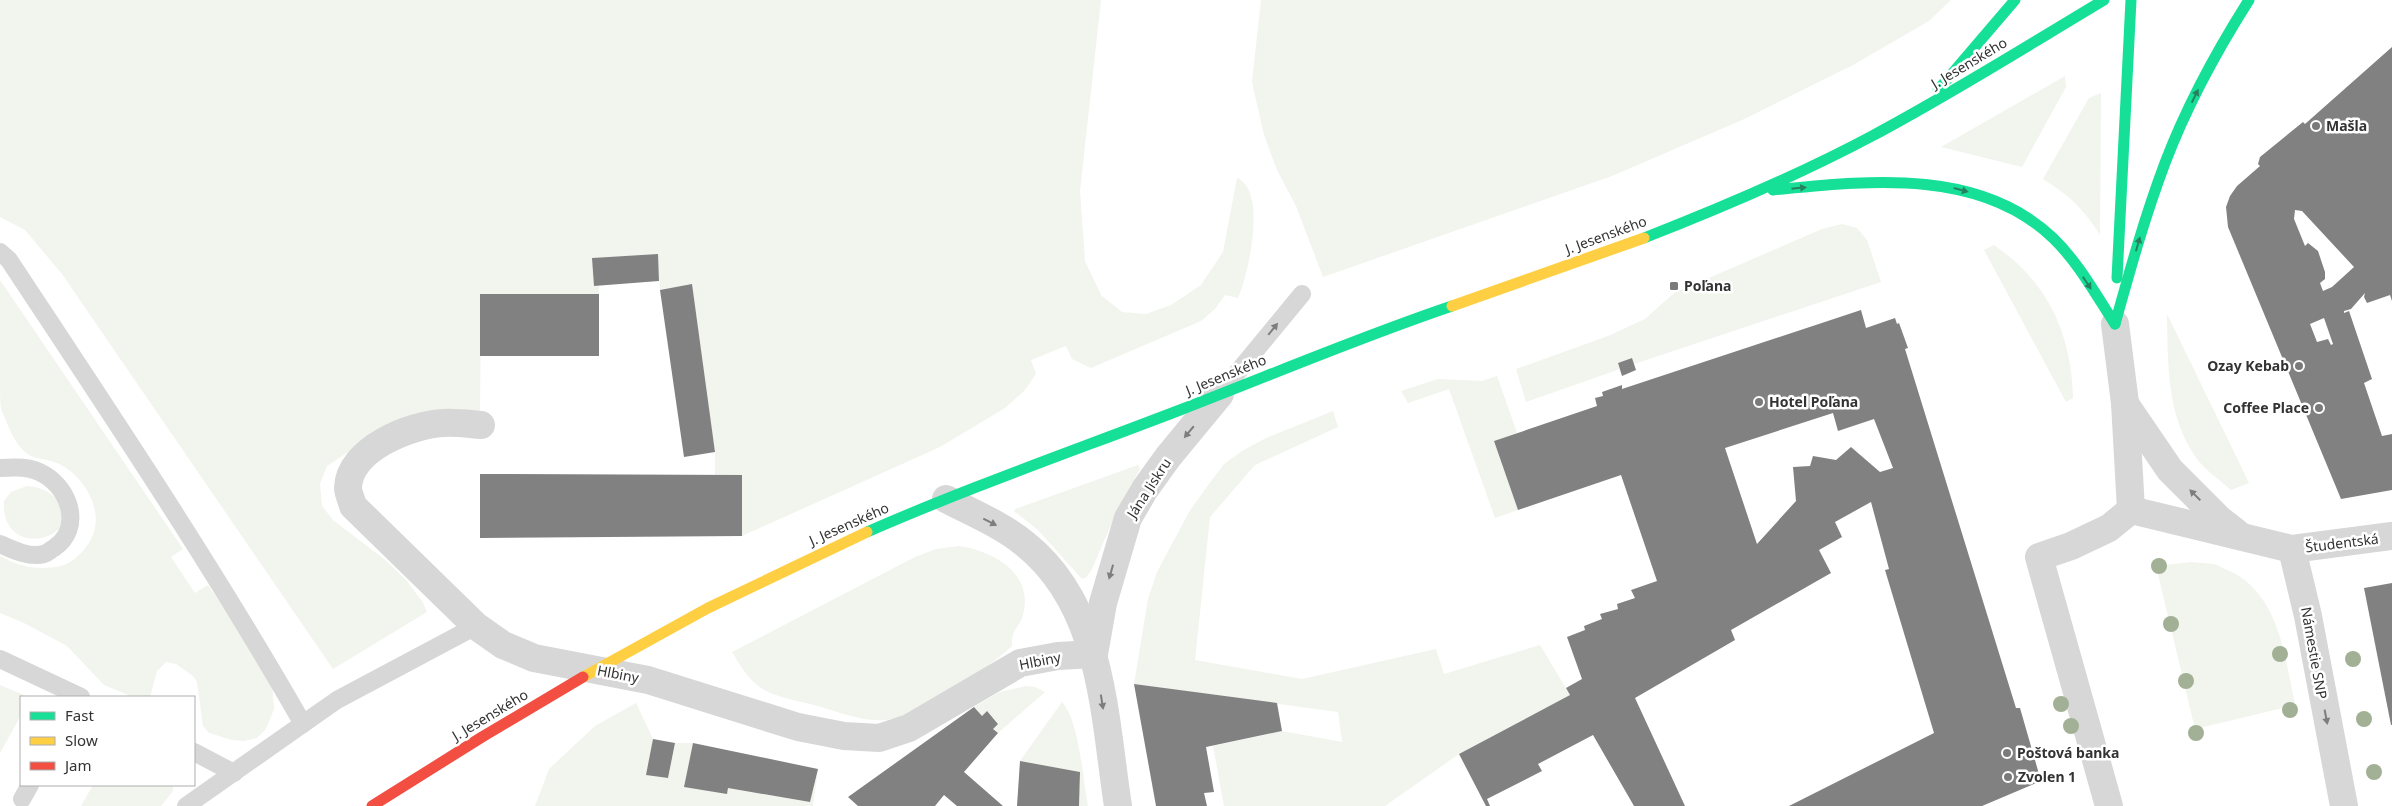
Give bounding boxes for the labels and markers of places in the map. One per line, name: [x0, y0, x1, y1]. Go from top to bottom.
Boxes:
place label: Mašla: [2326, 116, 2367, 135]
marker: Mašla: [2310, 120, 2322, 132]
place label: Poľana: [1684, 276, 1732, 295]
marker: Poľana: [1668, 280, 1680, 292]
place label: Ozay Kebab: [2207, 356, 2289, 375]
marker: Ozay Kebab: [2293, 360, 2305, 372]
place label: Hotel Poľana: [1769, 392, 1858, 411]
marker: Hotel Poľana: [1753, 396, 1765, 408]
place label: Coffee Place: [2223, 398, 2309, 417]
marker: Coffee Place: [2313, 402, 2325, 414]
place label: Poštová banka: [2017, 743, 2119, 762]
marker: Poštová banka: [2001, 747, 2013, 759]
place label: Zvolen 1: [2018, 767, 2076, 786]
marker: Zvolen 1: [2002, 771, 2014, 783]

